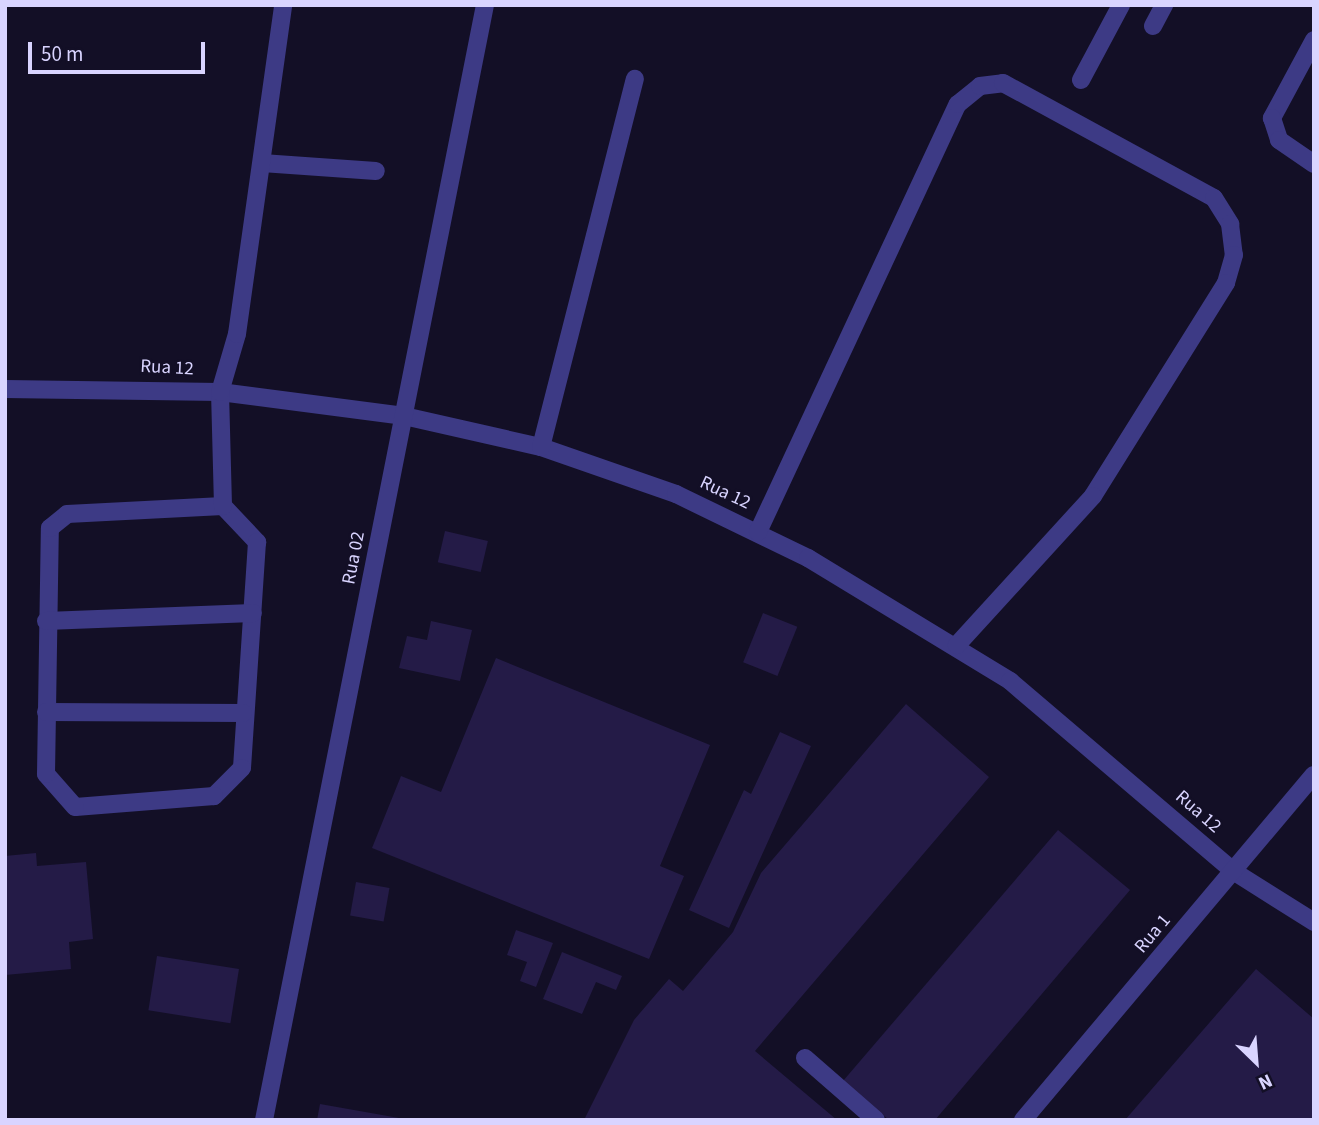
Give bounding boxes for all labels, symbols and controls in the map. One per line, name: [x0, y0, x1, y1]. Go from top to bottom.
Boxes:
scale bar: [32, 28, 208, 72]
text: 50 m: [41, 39, 83, 69]
street label: Rua 12: [140, 355, 194, 381]
street label: Rua 12: [696, 471, 754, 515]
street label: Rua 02: [338, 530, 370, 586]
street label: Rua 12: [1170, 786, 1226, 838]
street label: Rua 1: [1130, 910, 1176, 958]
north arrow: [1221, 1027, 1291, 1097]
text: N: [1254, 1067, 1277, 1096]

